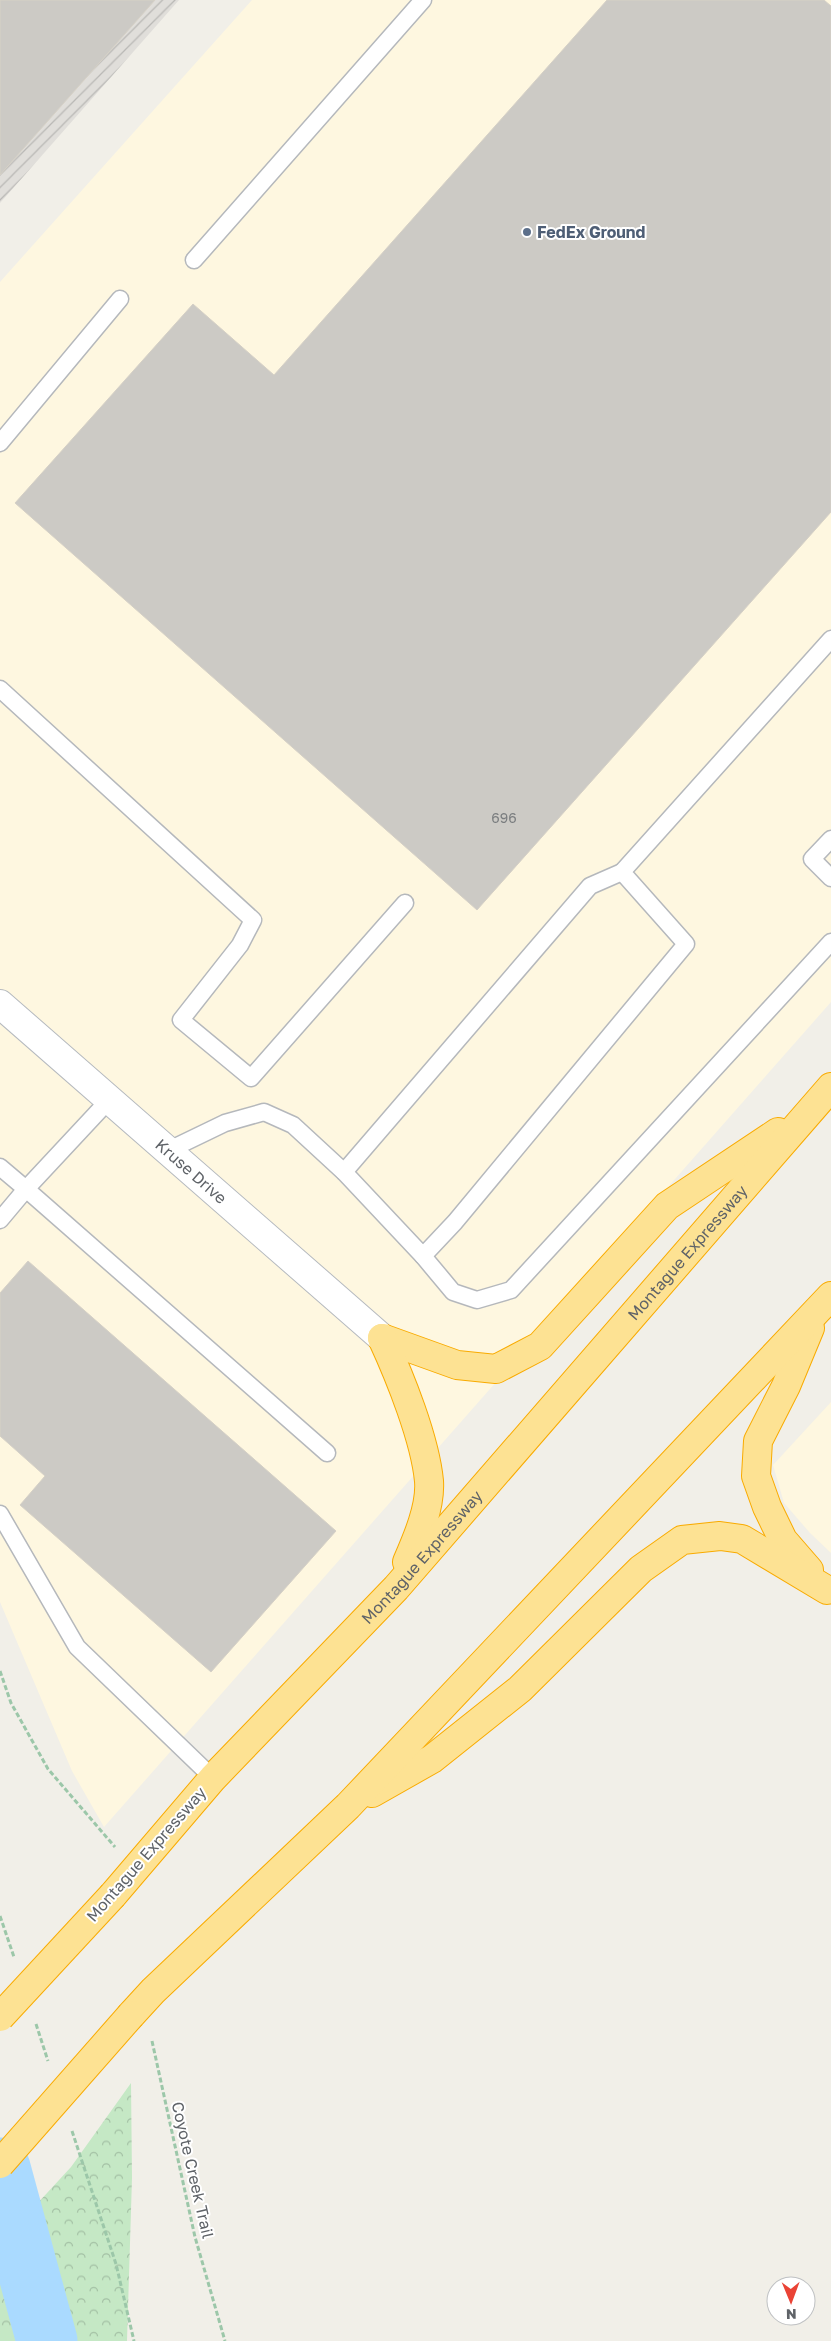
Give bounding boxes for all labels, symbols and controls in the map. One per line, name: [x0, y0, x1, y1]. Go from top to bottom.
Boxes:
place label: FedEx Ground: [537, 222, 645, 242]
marker: FedEx Ground: [521, 226, 533, 238]
house number: 696: [491, 809, 517, 826]
street label: Kruse Drive: [151, 1135, 231, 1208]
street label: Montague Expressway: [623, 1181, 751, 1324]
street label: Montague Expressway: [357, 1486, 487, 1628]
street label: Montague Expressway: [82, 1782, 210, 1926]
street label: Coyote Creek Trail: [168, 2100, 218, 2240]
north arrow: [766, 2276, 816, 2326]
text: N: [786, 2306, 797, 2323]

